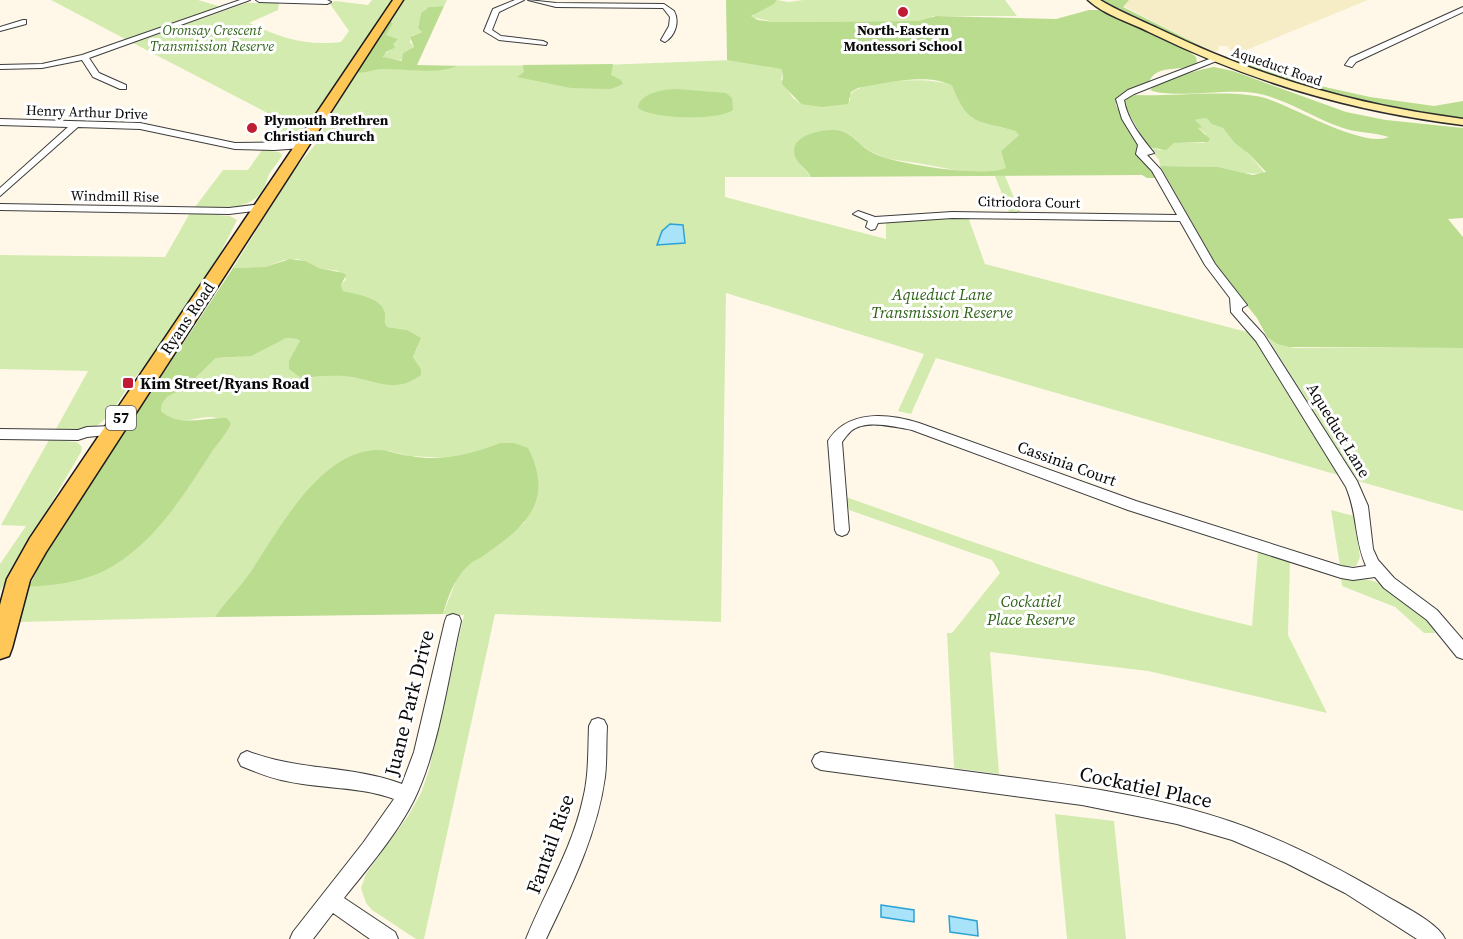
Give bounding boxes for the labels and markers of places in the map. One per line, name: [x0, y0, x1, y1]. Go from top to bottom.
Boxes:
marker: North-Eastern Montessori School: [896, 5, 910, 19]
place label: North-Eastern Montessori School: [844, 20, 963, 56]
place label: Plymouth Brethren Christian Church: [264, 110, 389, 146]
marker: Plymouth Brethren Christian Church: [245, 121, 259, 135]
place label: Kim Street/Ryans Road: [140, 372, 310, 394]
marker: Kim Street/Ryans Road: [121, 376, 135, 390]

